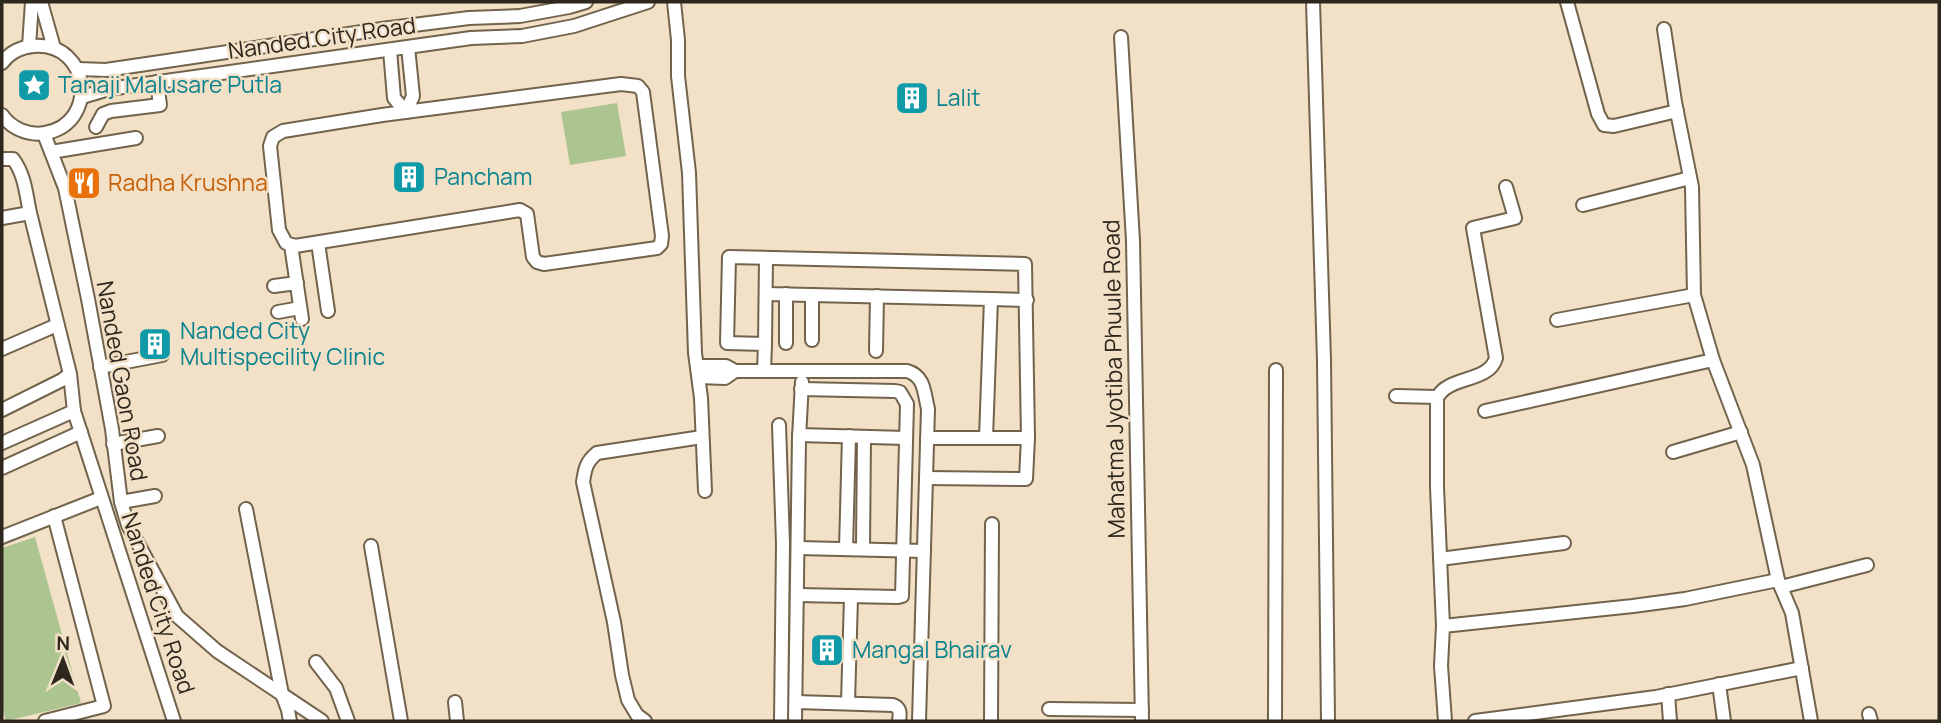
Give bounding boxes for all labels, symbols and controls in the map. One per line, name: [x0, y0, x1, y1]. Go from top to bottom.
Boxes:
street label: Nanded City Road: [226, 8, 418, 66]
place icon: Tanaji Malusare Putla: [15, 66, 53, 104]
place label: Tanaji Malusare Putla: [58, 68, 282, 100]
building icon: Lalit: [893, 79, 931, 117]
place label: Lalit: [936, 81, 980, 113]
building icon: Pancham: [390, 158, 428, 196]
place label: Pancham: [434, 160, 532, 192]
restaurant icon: Radha Krushna: [65, 164, 103, 202]
place label: Radha Krushna: [108, 166, 268, 198]
street label: Mahatma Jyotiba Phuule Road: [1094, 219, 1132, 539]
street label: Nanded Gaon Road: [90, 278, 156, 483]
place label: Nanded City Multispecility Clinic: [180, 314, 385, 372]
building icon: Nanded City Multispecility Clinic: [136, 325, 174, 363]
street label: Nanded City Road: [114, 508, 203, 698]
north arrow: [28, 625, 98, 695]
text: N: [56, 630, 70, 656]
building icon: Mangal Bhairav: [808, 631, 846, 669]
place label: Mangal Bhairav: [852, 633, 1012, 665]

